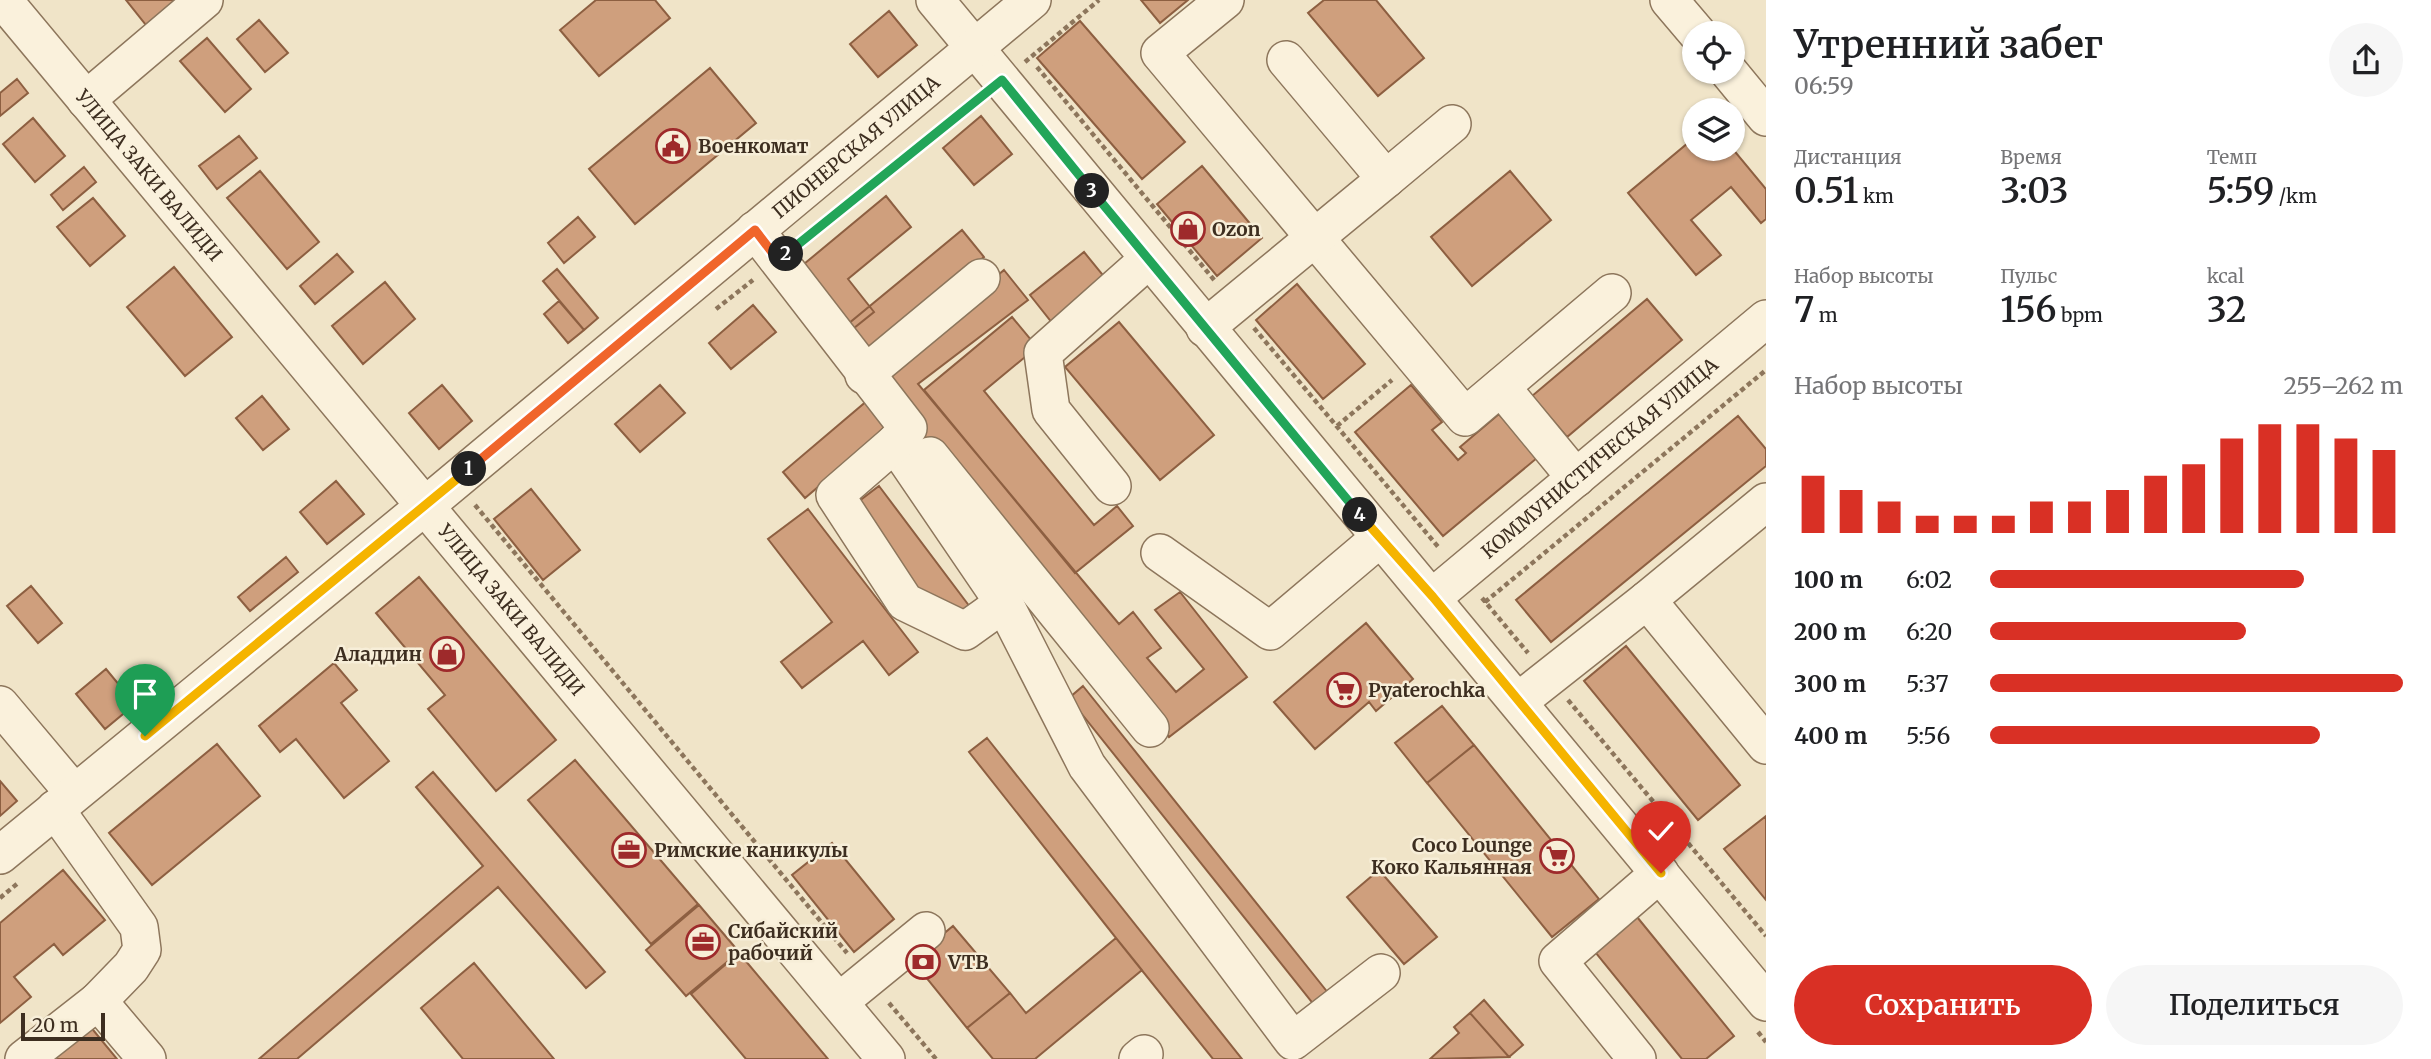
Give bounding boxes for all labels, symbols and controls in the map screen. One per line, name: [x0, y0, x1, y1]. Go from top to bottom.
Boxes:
map controls: [1682, 21, 1745, 161]
button: locate: [1682, 21, 1745, 84]
text: Утренний забег: [1794, 21, 2103, 68]
button: share: [2329, 23, 2403, 97]
street label: ПИОНЕРСКАЯ УЛИЦА: [767, 70, 945, 223]
text: 06:59: [1794, 71, 1854, 100]
street label: УЛИЦА ЗАКИ ВАЛИДИ: [70, 84, 227, 266]
button: layers: [1682, 98, 1745, 161]
public building icon: Военкомат: [654, 127, 692, 165]
place label: Военкомат: [698, 134, 809, 158]
text: Дистанция: [1794, 145, 1902, 169]
text: Время: [2000, 145, 2062, 169]
text: Темп: [2207, 145, 2257, 169]
text: 0.51: [1794, 169, 1858, 213]
text: 3:03: [2000, 169, 2069, 213]
text: 5:59: [2207, 169, 2274, 213]
pin: 3: [1074, 174, 1110, 208]
text: 3: [1086, 178, 1097, 202]
text: km: [1858, 184, 1894, 208]
text: /km: [2274, 184, 2317, 208]
shop icon: Ozon: [1169, 210, 1207, 248]
place label: Ozon: [1212, 217, 1261, 241]
pin: 2: [768, 236, 804, 272]
text: 2: [780, 241, 791, 265]
text: Набор высоты: [1794, 264, 1934, 288]
text: Пульс: [2000, 264, 2057, 288]
text: kcal: [2207, 264, 2244, 288]
text: 7: [1794, 288, 1814, 332]
text: 156: [2000, 288, 2057, 332]
text: 32: [2207, 288, 2246, 332]
text: m: [1814, 303, 1838, 327]
text: bpm: [2057, 303, 2103, 327]
street label: КОММУНИСТИЧЕСКАЯ УЛИЦА: [1476, 352, 1723, 564]
text: Набор высоты: [1794, 371, 1963, 400]
text: 255–262 m: [2283, 371, 2403, 400]
pin: 1: [452, 452, 486, 486]
text: 1: [464, 456, 473, 480]
pin: 4: [1342, 498, 1378, 532]
text: 4: [1353, 502, 1366, 526]
street label: УЛИЦА ЗАКИ ВАЛИДИ: [432, 518, 590, 700]
text: 100 m: [1794, 565, 1863, 594]
text: 6:02: [1906, 565, 1952, 594]
text: 200 m: [1794, 617, 1866, 646]
text: 6:20: [1906, 617, 1952, 646]
shop icon: Аладдин: [428, 635, 466, 673]
place label: Аладдин: [333, 642, 422, 666]
pin: [115, 664, 175, 736]
text: 300 m: [1794, 669, 1866, 698]
text: 5:37: [1906, 669, 1949, 698]
supermarket icon: Pyaterochka: [1325, 671, 1363, 709]
icon: arrive: [126, 675, 164, 713]
place label: Pyaterochka: [1368, 678, 1486, 702]
text: 400 m: [1794, 721, 1868, 750]
text: 5:56: [1906, 721, 1950, 750]
pin: [1631, 801, 1691, 873]
icon: check: [1642, 812, 1680, 850]
office icon: Римские каникулы: [610, 831, 648, 869]
place label: Coco Lounge Коко Кальянная: [1371, 833, 1532, 879]
supermarket icon: Coco Lounge Коко Кальянная: [1538, 837, 1576, 875]
place label: Римские каникулы: [654, 838, 848, 862]
place label: Сибайский рабочий: [728, 919, 838, 965]
office icon: Сибайский рабочий: [684, 923, 722, 961]
bank icon: VTB: [904, 943, 942, 981]
place label: VTB: [947, 950, 989, 974]
button: Сохранить: [1794, 965, 2092, 1045]
button: Поделиться: [2106, 965, 2403, 1045]
scale bar: [21, 1010, 105, 1042]
text: 20 m: [32, 1013, 79, 1037]

